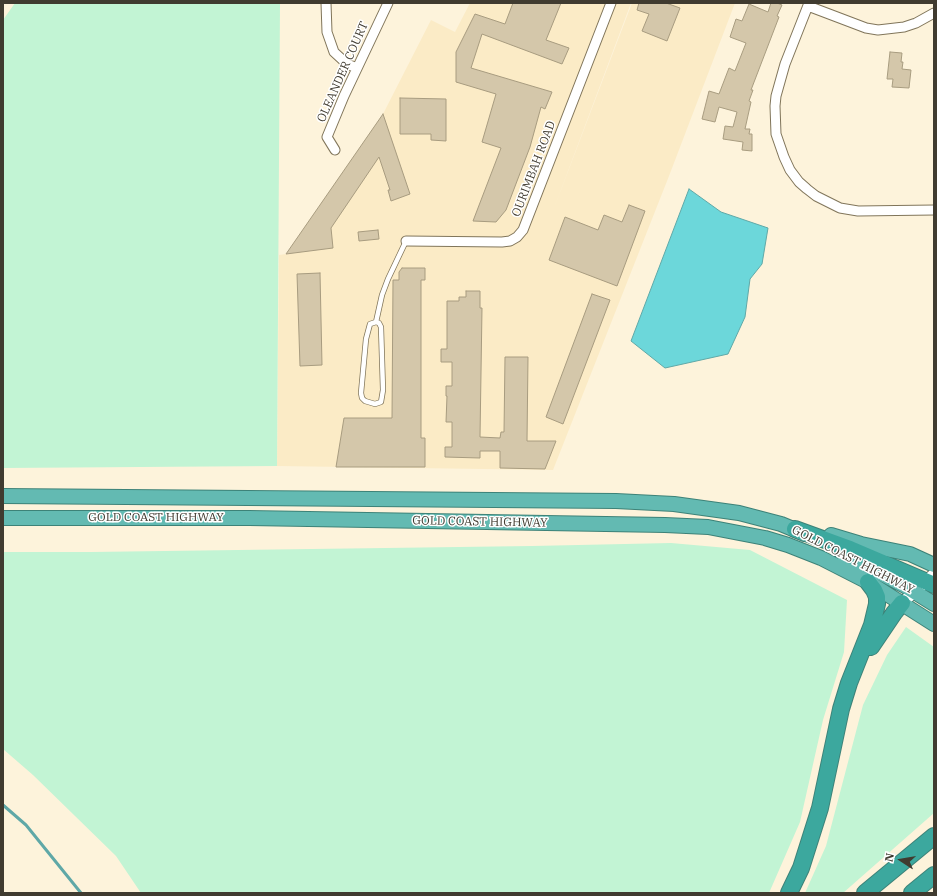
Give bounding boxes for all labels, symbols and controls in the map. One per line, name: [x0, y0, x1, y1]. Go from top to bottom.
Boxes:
street label: OLEANDER COURT: [314, 19, 372, 125]
street label: OURIMBAH ROAD: [509, 119, 559, 219]
street label: GOLD COAST HIGHWAY: [88, 511, 224, 525]
street label: GOLD COAST HIGHWAY: [412, 514, 548, 530]
street label: GOLD COAST HIGHWAY: [789, 523, 917, 597]
north arrow: [881, 840, 921, 880]
text: N: [882, 852, 897, 863]

